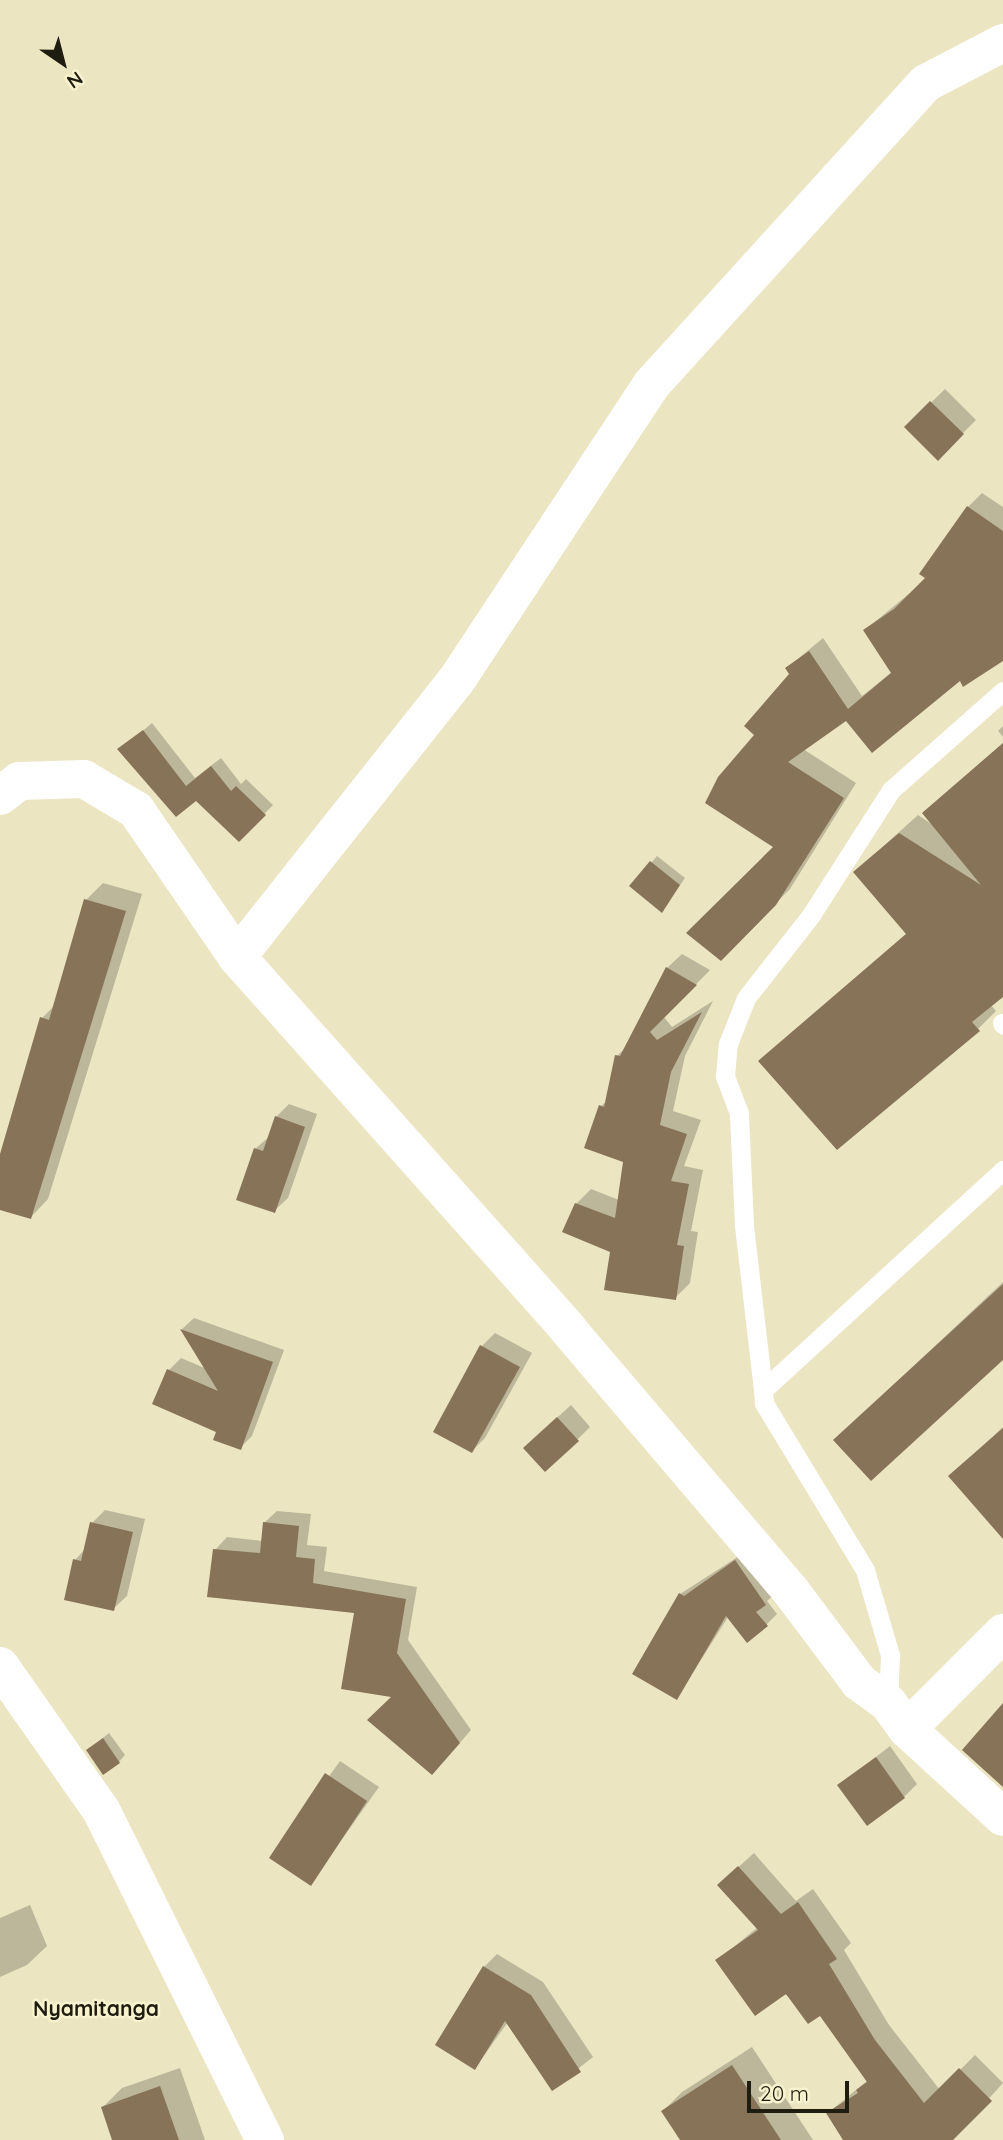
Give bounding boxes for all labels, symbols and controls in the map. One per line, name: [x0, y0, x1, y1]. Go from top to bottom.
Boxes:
north arrow: [28, 28, 98, 98]
text: N: [62, 66, 88, 94]
district label: Nyamitanga: [33, 1995, 159, 2021]
scale bar: [751, 2066, 852, 2110]
text: 20 m: [760, 2080, 809, 2106]

